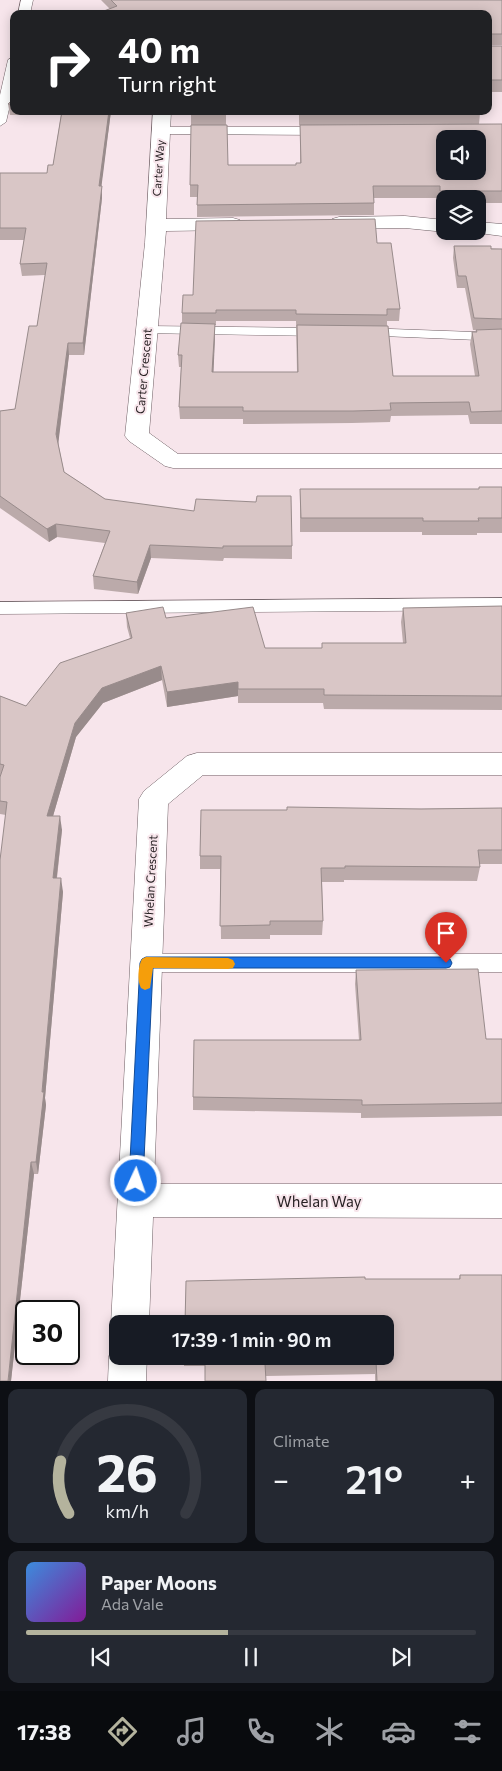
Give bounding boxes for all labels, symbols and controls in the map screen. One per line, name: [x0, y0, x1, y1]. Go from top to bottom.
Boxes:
text: 40 m: [118, 27, 200, 70]
icon: right: [35, 30, 100, 95]
text: Turn right: [118, 70, 216, 97]
map controls: [436, 130, 486, 240]
button: sound: [436, 130, 486, 180]
street label: Carter Way: [150, 139, 166, 197]
button: layers: [436, 190, 486, 240]
street label: Carter Crescent: [132, 327, 154, 415]
street label: Whelan Crescent: [141, 834, 159, 928]
pin: [425, 912, 467, 963]
icon: arrive: [432, 919, 460, 947]
position arrow: [109, 1154, 161, 1206]
street label: Whelan Way: [277, 1192, 362, 1210]
speed limit sign: 30: [15, 1300, 80, 1365]
text: 17:39 · 1 min · 90 m: [172, 1328, 331, 1351]
text: Climate: [273, 1431, 329, 1450]
text: 26: [97, 1439, 158, 1503]
text: 21°: [346, 1455, 403, 1502]
text: −: [273, 1462, 289, 1496]
text: +: [460, 1462, 476, 1496]
text: km/h: [106, 1500, 149, 1522]
text: Paper Moons: [101, 1571, 217, 1594]
text: Ada Vale: [101, 1594, 163, 1613]
icon: previous: [87, 1643, 115, 1671]
icon: pause: [237, 1643, 265, 1671]
icon: next: [387, 1643, 415, 1671]
icon: directions: [105, 1714, 140, 1749]
icon: music: [174, 1714, 209, 1749]
icon: phone: [243, 1714, 278, 1749]
icon: climate: [312, 1714, 347, 1749]
icon: car: [381, 1714, 416, 1749]
icon: filters: [450, 1714, 485, 1749]
text: 17:38: [17, 1718, 71, 1745]

